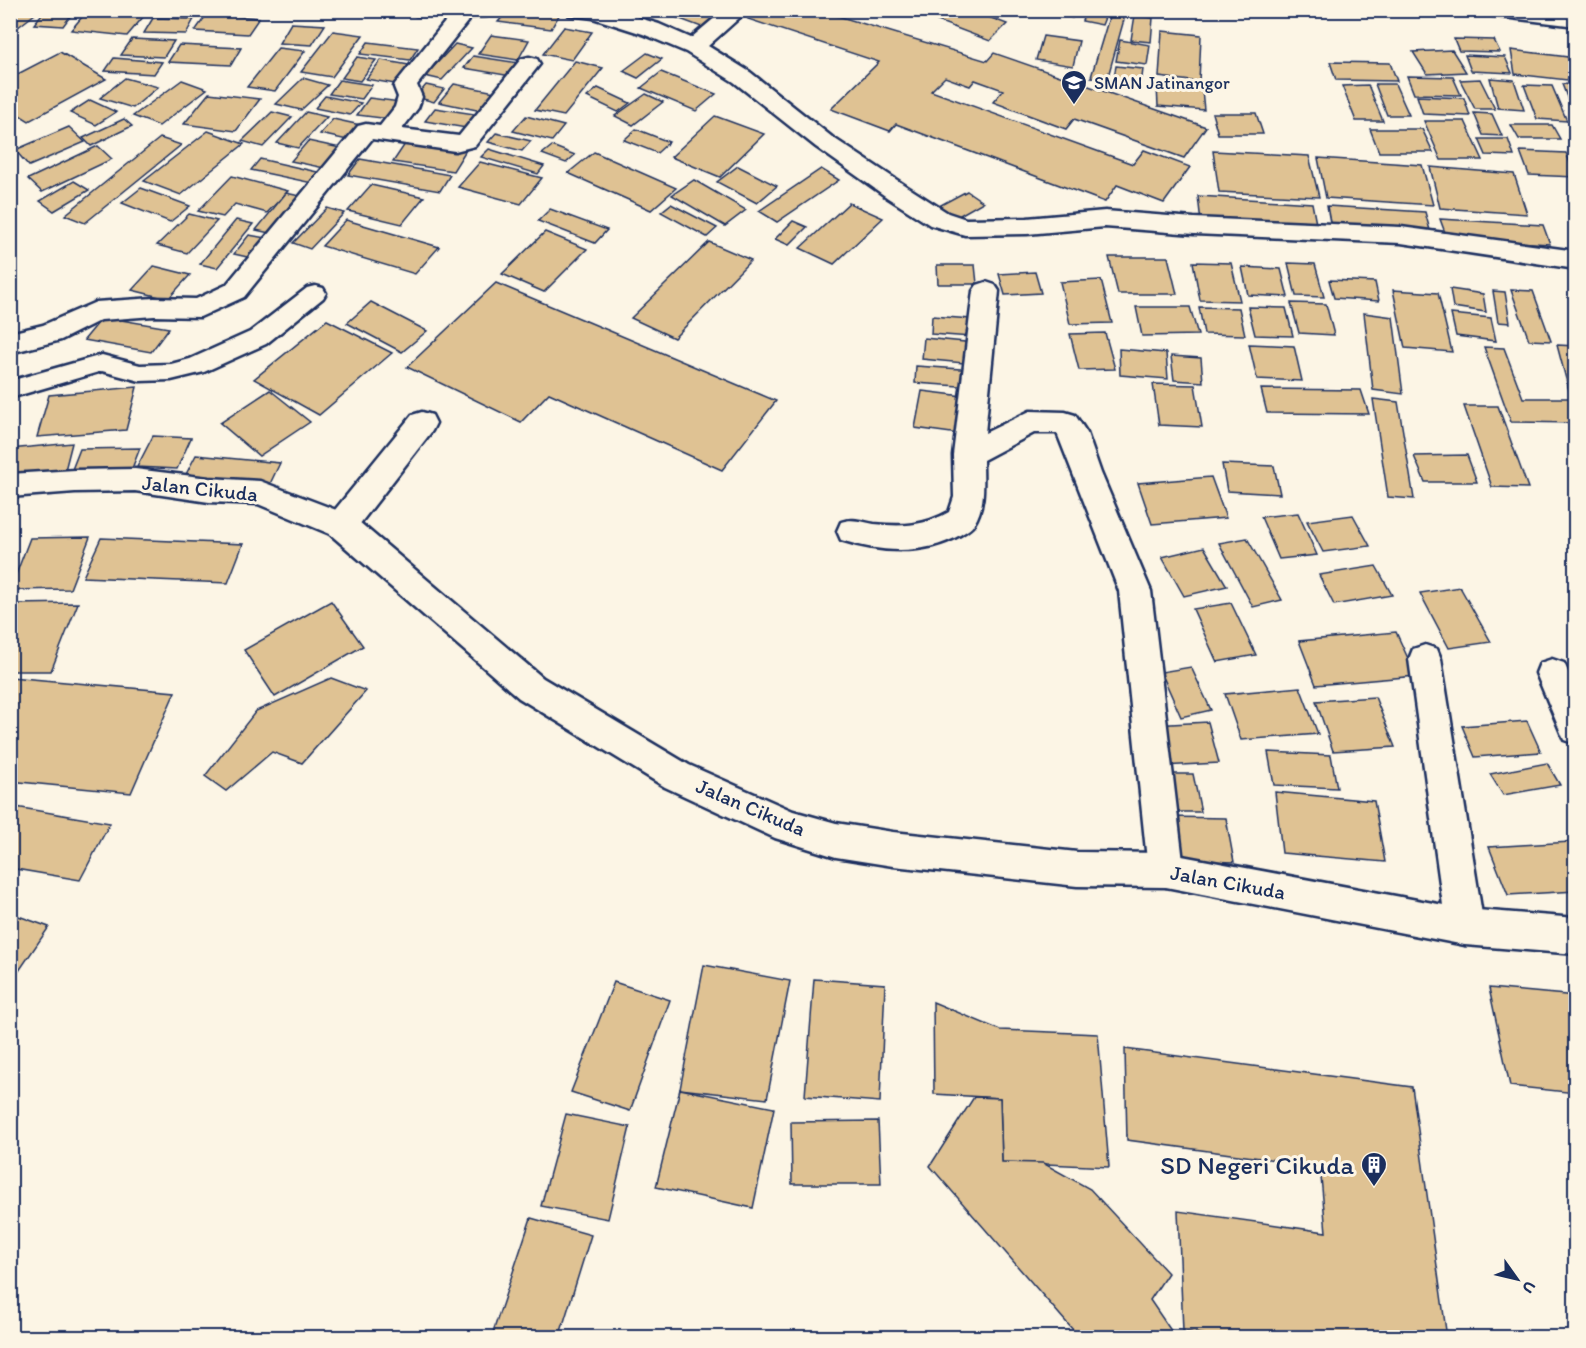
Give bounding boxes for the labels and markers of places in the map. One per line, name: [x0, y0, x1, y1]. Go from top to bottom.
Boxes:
school or university icon: SMAN Jatinangor: [1059, 68, 1089, 106]
place label: SMAN Jatinangor: [1094, 72, 1230, 94]
place label: SD Negeri Cikuda: [1160, 1149, 1354, 1181]
building icon: SD Negeri Cikuda: [1359, 1150, 1389, 1188]

